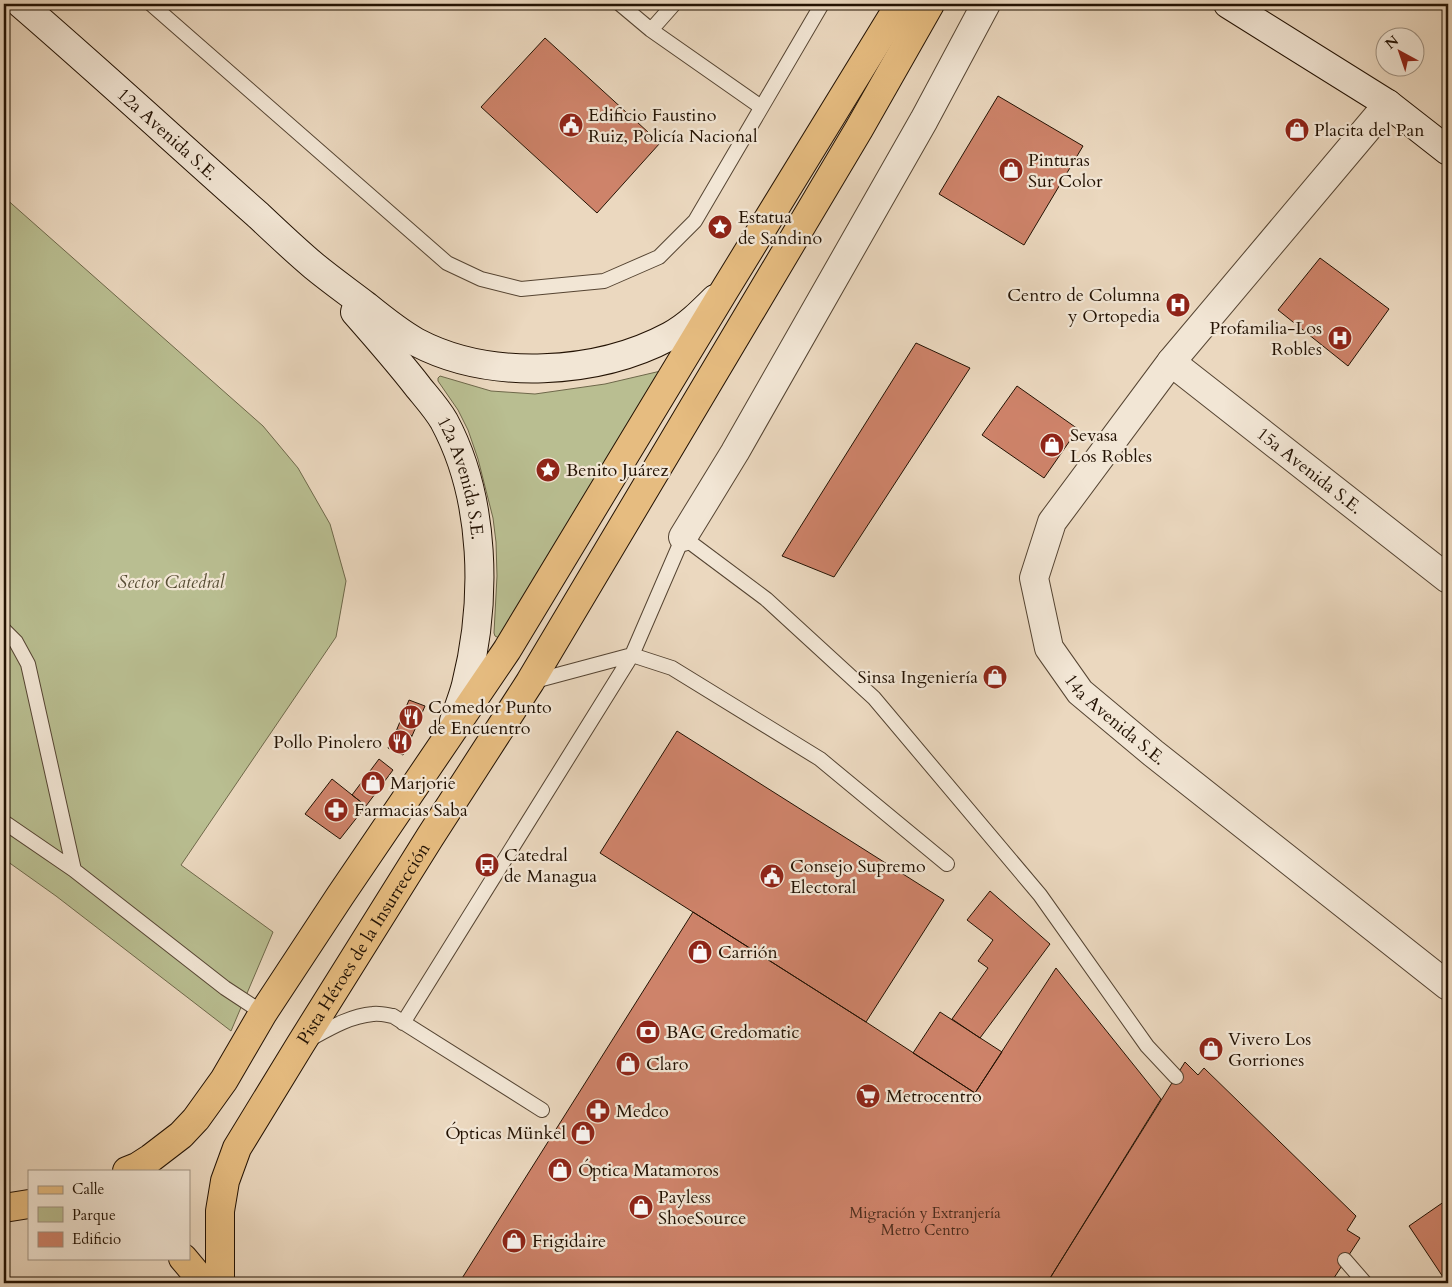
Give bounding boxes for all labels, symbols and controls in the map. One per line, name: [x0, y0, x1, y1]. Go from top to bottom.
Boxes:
north arrow: [1374, 28, 1424, 78]
text: N: [1381, 31, 1403, 54]
street label: 12a Avenida S.E.: [111, 82, 223, 187]
place label: Edificio Faustino Ruiz, Policía Nacional: [588, 103, 758, 149]
public building icon: Edificio Faustino Ruiz, Policía Nacional: [558, 112, 584, 138]
shop icon: Placita del Pan: [1284, 117, 1310, 143]
place label: Placita del Pan: [1314, 118, 1425, 143]
place label: Pinturas Sur Color: [1028, 148, 1103, 194]
shop icon: Pinturas Sur Color: [998, 157, 1024, 183]
place label: Estatua de Sandino: [738, 205, 822, 251]
place icon: Estatua de Sandino: [707, 214, 733, 240]
place label: Centro de Columna y Ortopedia: [1007, 283, 1160, 329]
hospital icon: Centro de Columna y Ortopedia: [1165, 292, 1191, 318]
place label: Profamilia-Los Robles: [1209, 316, 1322, 362]
hospital icon: Profamilia-Los Robles: [1327, 325, 1353, 351]
street label: 12a Avenida S.E.: [431, 412, 490, 541]
street label: 15a Avenida S.E.: [1251, 422, 1367, 520]
place label: Sevasa Los Robles: [1070, 423, 1152, 469]
shop icon: Sevasa Los Robles: [1039, 432, 1065, 458]
place icon: Benito Juárez: [535, 457, 561, 483]
place label: Benito Juárez: [566, 458, 668, 483]
park label: Sector Catedral: [117, 570, 226, 595]
shop icon: Sinsa Ingeniería: [982, 664, 1008, 690]
place label: Sinsa Ingeniería: [858, 665, 978, 690]
street label: 14a Avenida S.E.: [1058, 669, 1171, 771]
place label: Comedor Punto de Encuentro: [428, 695, 552, 741]
restaurant icon: Comedor Punto de Encuentro: [398, 704, 424, 730]
restaurant icon: Pollo Pinolero: [387, 729, 413, 755]
place label: Pollo Pinolero: [273, 730, 382, 755]
shop icon: Marjorie: [360, 770, 386, 796]
place label: Marjorie: [390, 771, 456, 796]
pharmacy icon: Farmacias Saba: [323, 797, 349, 823]
place label: Farmacias Saba: [354, 798, 468, 823]
street label: Pista Héroes de la Insurrección: [291, 837, 437, 1049]
place label: Catedral de Managua: [504, 843, 597, 889]
bus stop icon: Catedral de Managua: [474, 852, 500, 878]
place label: Consejo Supremo Electoral: [790, 854, 926, 900]
public building icon: Consejo Supremo Electoral: [759, 863, 785, 889]
shop icon: Carrión: [687, 939, 713, 965]
place label: Carrión: [718, 940, 778, 965]
bank icon: BAC Credomatic: [635, 1019, 661, 1045]
place label: BAC Credomatic: [666, 1020, 799, 1045]
place label: Vivero Los Gorriones: [1228, 1027, 1311, 1073]
shop icon: Vivero Los Gorriones: [1198, 1036, 1224, 1062]
shop icon: Claro: [615, 1051, 641, 1077]
place label: Claro: [646, 1052, 689, 1077]
supermarket icon: Metrocentro: [855, 1083, 881, 1109]
place label: Metrocentro: [886, 1084, 982, 1109]
pharmacy icon: Medco: [585, 1098, 611, 1124]
place label: Medco: [616, 1099, 669, 1124]
shop icon: Ópticas Münkel: [570, 1120, 596, 1146]
place label: Ópticas Münkel: [445, 1121, 566, 1146]
shop icon: Óptica Matamoros: [547, 1157, 573, 1183]
place label: Óptica Matamoros: [578, 1158, 719, 1183]
legend: [28, 1170, 190, 1260]
text: Calle: [72, 1179, 105, 1199]
place label: Payless ShoeSource: [658, 1185, 746, 1231]
shop icon: Payless ShoeSource: [628, 1194, 654, 1220]
house number: Migración y Extranjería Metro Centro: [849, 1203, 1001, 1240]
text: Parque: [72, 1205, 116, 1225]
shop icon: Frigidaire: [501, 1228, 527, 1254]
text: Edificio: [72, 1229, 121, 1249]
place label: Frigidaire: [532, 1229, 606, 1254]

